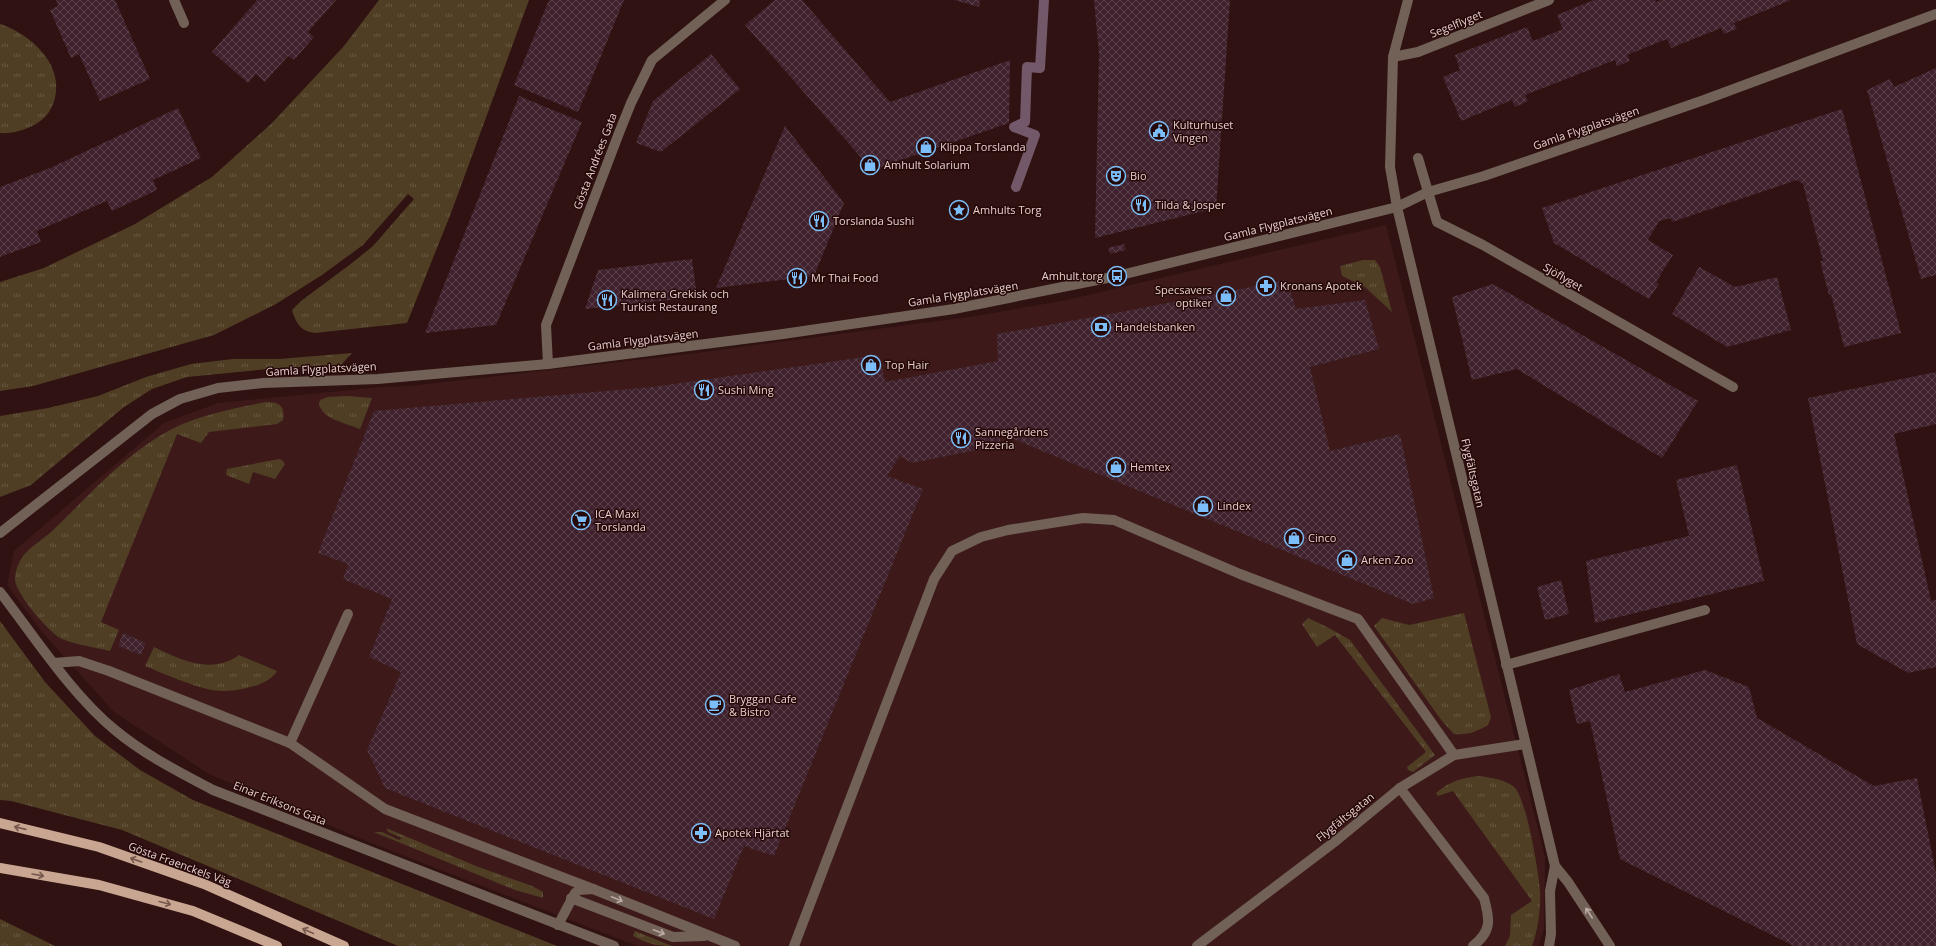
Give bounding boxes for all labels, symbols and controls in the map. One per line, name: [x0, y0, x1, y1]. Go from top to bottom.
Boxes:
street label: Segelflyget: [1427, 6, 1484, 41]
street label: Gamla Flygplatsvägen: [1531, 102, 1641, 153]
street label: Gösta Andrées Gata: [569, 110, 620, 211]
place label: Kulturhuset Vingen: [1173, 117, 1233, 145]
public building icon: Kulturhuset Vingen: [1148, 120, 1170, 142]
shop icon: Klippa Torslanda: [915, 136, 937, 158]
place label: Klippa Torslanda: [940, 139, 1026, 154]
shop icon: Amhult Solarium: [859, 154, 881, 176]
place label: Amhult Solarium: [884, 157, 970, 172]
theatre icon: Bio: [1105, 165, 1127, 187]
place label: Bio: [1130, 168, 1147, 183]
restaurant icon: Tilda & Josper: [1130, 194, 1152, 216]
place label: Tilda & Josper: [1155, 197, 1226, 212]
place icon: Amhults Torg: [948, 199, 970, 221]
place label: Amhults Torg: [973, 202, 1042, 217]
street label: Gamla Flygplatsvägen: [1222, 203, 1334, 244]
restaurant icon: Torslanda Sushi: [808, 210, 830, 232]
place label: Torslanda Sushi: [833, 213, 914, 228]
street label: Sjöflyget: [1541, 259, 1586, 294]
bus stop icon: Amhult torg: [1106, 265, 1128, 287]
restaurant icon: Mr Thai Food: [786, 267, 808, 289]
place label: Amhult torg: [1042, 268, 1103, 283]
place label: Mr Thai Food: [811, 270, 878, 285]
pharmacy icon: Kronans Apotek: [1255, 275, 1277, 297]
street label: Gamla Flygplatsvägen: [907, 277, 1019, 310]
place label: Kronans Apotek: [1280, 278, 1362, 293]
place label: Specsavers optiker: [1155, 282, 1213, 310]
shop icon: Specsavers optiker: [1215, 285, 1237, 307]
place label: Kalimera Grekisk och Turkist Restaurang: [621, 286, 729, 314]
restaurant icon: Kalimera Grekisk och Turkist Restaurang: [596, 289, 618, 311]
bank icon: Handelsbanken: [1090, 316, 1112, 338]
place label: Handelsbanken: [1115, 319, 1195, 334]
street label: Gamla Flygplatsvägen: [587, 325, 699, 354]
shop icon: Top Hair: [860, 354, 882, 376]
place label: Top Hair: [885, 357, 929, 372]
street label: Gamla Flygplatsvägen: [265, 358, 377, 379]
restaurant icon: Sushi Ming: [693, 379, 715, 401]
place label: Sushi Ming: [718, 382, 774, 397]
place label: Sannegårdens Pizzeria: [975, 424, 1048, 452]
restaurant icon: Sannegårdens Pizzeria: [950, 427, 972, 449]
street label: Flygfältsgatan: [1458, 437, 1489, 509]
shop icon: Hemtex: [1105, 456, 1127, 478]
place label: Hemtex: [1130, 459, 1171, 474]
shop icon: Lindex: [1192, 495, 1214, 517]
place label: Lindex: [1217, 498, 1251, 513]
place label: ICA Maxi Torslanda: [595, 506, 646, 534]
supermarket icon: ICA Maxi Torslanda: [570, 509, 592, 531]
shop icon: Cinco: [1283, 527, 1305, 549]
place label: Cinco: [1308, 530, 1337, 545]
shop icon: Arken Zoo: [1336, 549, 1358, 571]
place label: Arken Zoo: [1361, 552, 1414, 567]
place label: Bryggan Cafe & Bistro: [729, 691, 797, 719]
cafe icon: Bryggan Cafe & Bistro: [704, 694, 726, 716]
street label: Einar Eriksons Gata: [231, 777, 329, 828]
street label: Flygfältsgatan: [1313, 789, 1377, 845]
pharmacy icon: Apotek Hjärtat: [690, 822, 712, 844]
one-way arrow: [14, 824, 27, 832]
place label: Apotek Hjärtat: [715, 825, 790, 840]
street label: Gösta Fraenckels Väg: [127, 838, 234, 889]
one-way arrow: [130, 856, 143, 863]
one-way arrow: [32, 871, 45, 879]
one-way arrow: [610, 896, 622, 903]
one-way arrow: [158, 900, 171, 908]
one-way arrow: [1584, 908, 1593, 919]
one-way arrow: [303, 927, 315, 934]
one-way arrow: [653, 928, 665, 936]

